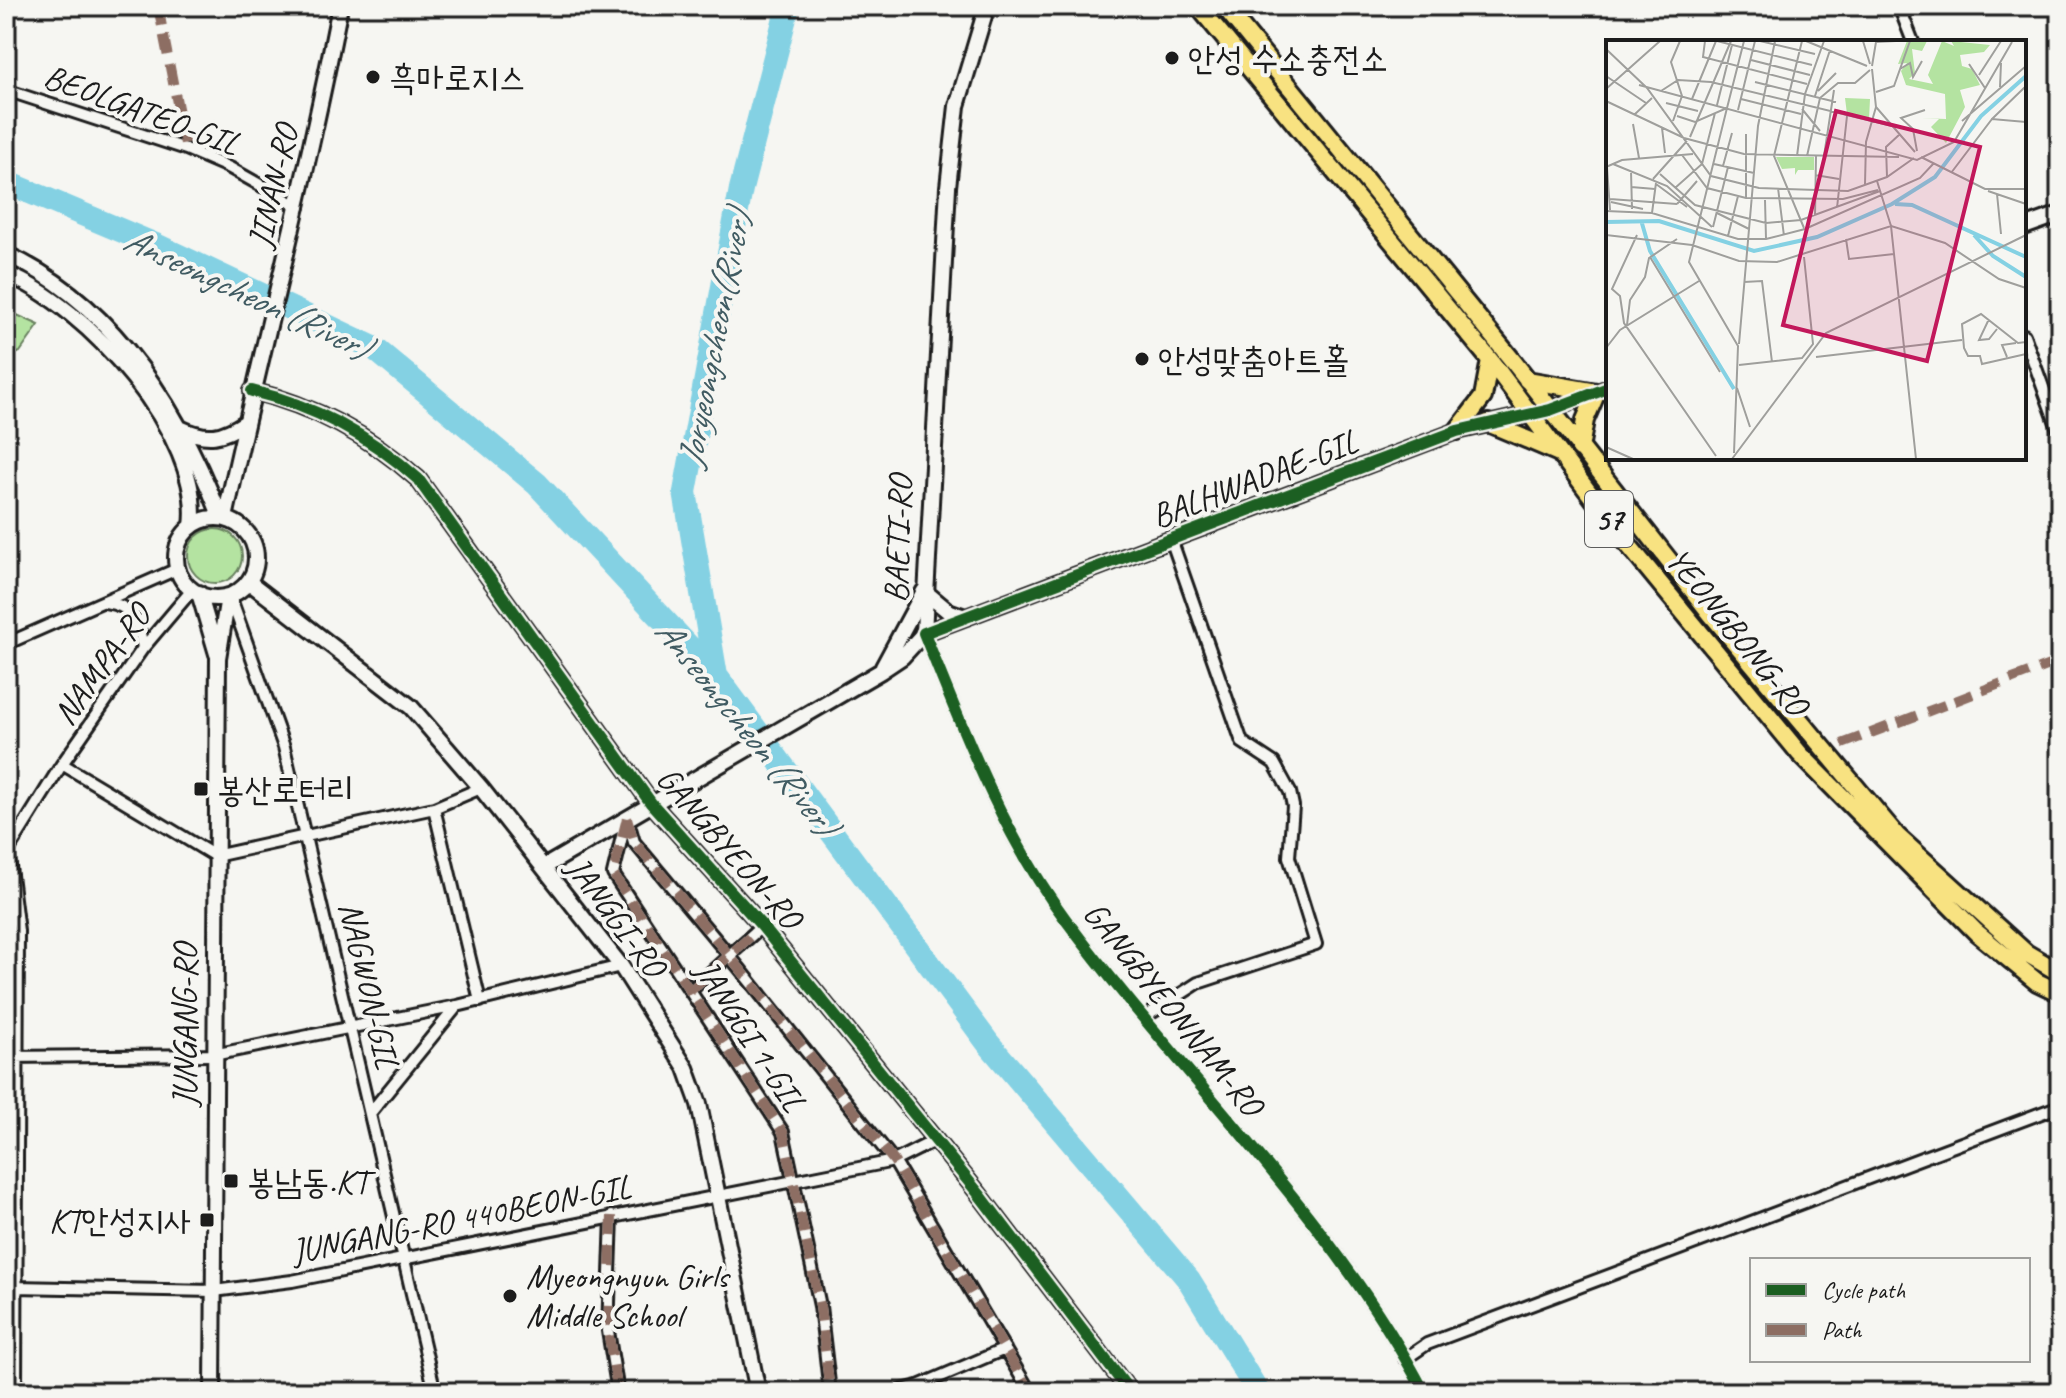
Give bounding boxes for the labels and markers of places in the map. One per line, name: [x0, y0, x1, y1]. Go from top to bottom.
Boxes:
place label: 안성 수소충전소: [1188, 37, 1388, 80]
marker: 안성 수소충전소: [1163, 49, 1181, 67]
place label: 흑마로지스: [389, 56, 526, 99]
marker: 흑마로지스: [364, 68, 382, 86]
place label: 안성맞춤아트홀: [1158, 338, 1350, 381]
marker: 안성맞춤아트홀: [1133, 350, 1151, 368]
place label: 봉산로터리: [217, 768, 354, 811]
marker: 봉산로터리: [192, 780, 210, 798]
place label: 봉남동.KT: [247, 1160, 377, 1203]
marker: 봉남동.KT: [222, 1172, 240, 1190]
place label: KT안성지사: [49, 1199, 191, 1242]
marker: KT안성지사: [198, 1211, 216, 1229]
place label: Myeongnyun Girls Middle School: [526, 1255, 732, 1337]
marker: Myeongnyun Girls Middle School: [501, 1287, 519, 1305]

